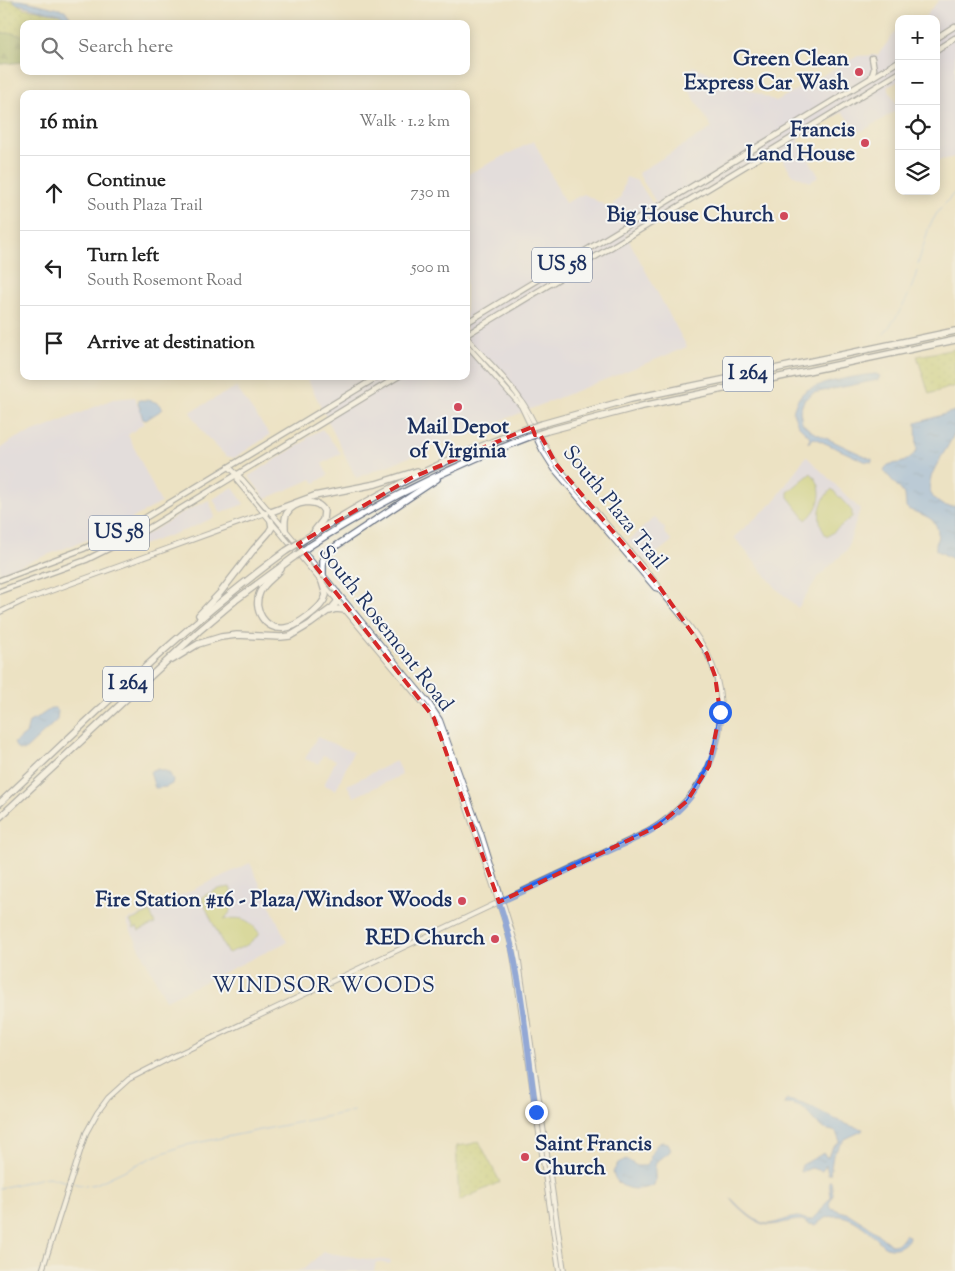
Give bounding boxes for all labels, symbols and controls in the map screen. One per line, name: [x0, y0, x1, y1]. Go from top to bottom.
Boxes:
map controls: [895, 15, 940, 195]
button: +: [895, 15, 940, 60]
search box: [20, 20, 470, 75]
icon: search: [38, 34, 66, 62]
text: Search here: [78, 34, 173, 61]
place label: Green Clean Express Car Wash: [684, 45, 850, 99]
button: −: [895, 60, 940, 105]
marker: Green Clean Express Car Wash: [853, 66, 865, 78]
button: locate: [895, 105, 940, 150]
text: 16 min: [40, 108, 98, 138]
text: Walk · 1.2 km: [359, 111, 450, 134]
place label: Francis Land House: [746, 116, 855, 170]
marker: Francis Land House: [859, 137, 871, 149]
button: layers: [895, 150, 940, 195]
text: Continue: [87, 168, 166, 195]
icon: ahead: [40, 179, 68, 207]
text: 730 m: [411, 182, 450, 205]
text: South Plaza Trail: [87, 195, 203, 218]
place label: Big House Church: [607, 201, 775, 231]
marker: Big House Church: [778, 210, 790, 222]
text: Turn left: [87, 243, 159, 270]
road number: US 58: [532, 248, 592, 282]
icon: left: [40, 254, 68, 282]
text: 500 m: [411, 257, 450, 280]
text: South Rosemont Road: [87, 270, 242, 293]
icon: arrive: [40, 329, 68, 357]
text: Arrive at destination: [87, 330, 255, 357]
road number: I 264: [723, 356, 773, 392]
marker: Mail Depot of Virginia: [452, 401, 464, 413]
place label: Mail Depot of Virginia: [407, 413, 510, 467]
street label: South Plaza Trail: [555, 440, 674, 577]
road number: US 58: [89, 516, 149, 550]
street label: South Rosemont Road: [310, 539, 460, 719]
road number: I 264: [103, 666, 153, 702]
route start: [709, 701, 732, 724]
place label: Fire Station #16 - Plaza/Windsor Woods: [96, 886, 452, 916]
marker: Fire Station #16 - Plaza/Windsor Woods: [456, 895, 468, 907]
place label: RED Church: [365, 924, 486, 954]
marker: RED Church: [489, 933, 501, 945]
district label: WINDSOR WOODS: [212, 971, 436, 1003]
route end: [525, 1101, 548, 1124]
place label: Saint Francis Church: [535, 1130, 652, 1184]
marker: Saint Francis Church: [519, 1151, 531, 1163]

